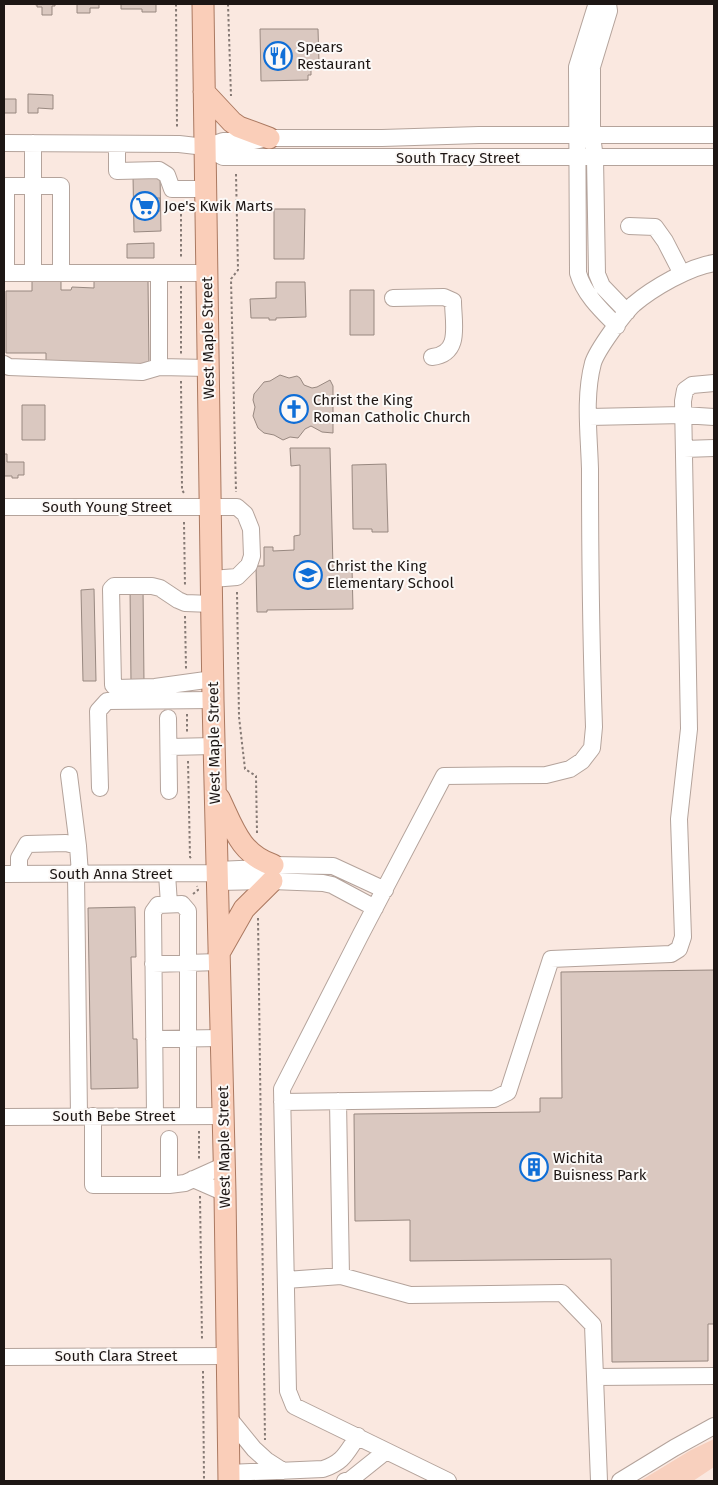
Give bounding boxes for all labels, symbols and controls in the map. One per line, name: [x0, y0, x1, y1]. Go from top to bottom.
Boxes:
place label: Spears Restaurant: [297, 38, 371, 73]
restaurant icon: Spears Restaurant: [263, 41, 293, 71]
street label: South Tracy Street: [396, 149, 520, 167]
supermarket icon: Joe's Kwik Marts: [130, 191, 160, 221]
place label: Joe's Kwik Marts: [164, 197, 273, 215]
street label: West Maple Street: [198, 276, 218, 400]
place label: Christ the King Roman Catholic Church: [313, 391, 471, 426]
church icon: Christ the King Roman Catholic Church: [279, 394, 309, 424]
street label: South Young Street: [42, 498, 173, 516]
place label: Christ the King Elementary School: [327, 557, 455, 592]
school or university icon: Christ the King Elementary School: [293, 560, 323, 590]
street label: West Maple Street: [204, 681, 224, 805]
street label: South Anna Street: [50, 865, 173, 883]
street label: West Maple Street: [214, 1085, 234, 1209]
street label: South Bebe Street: [53, 1107, 176, 1125]
place label: Wichita Buisness Park: [553, 1149, 647, 1184]
building icon: Wichita Buisness Park: [519, 1152, 549, 1182]
street label: South Clara Street: [55, 1347, 178, 1365]

